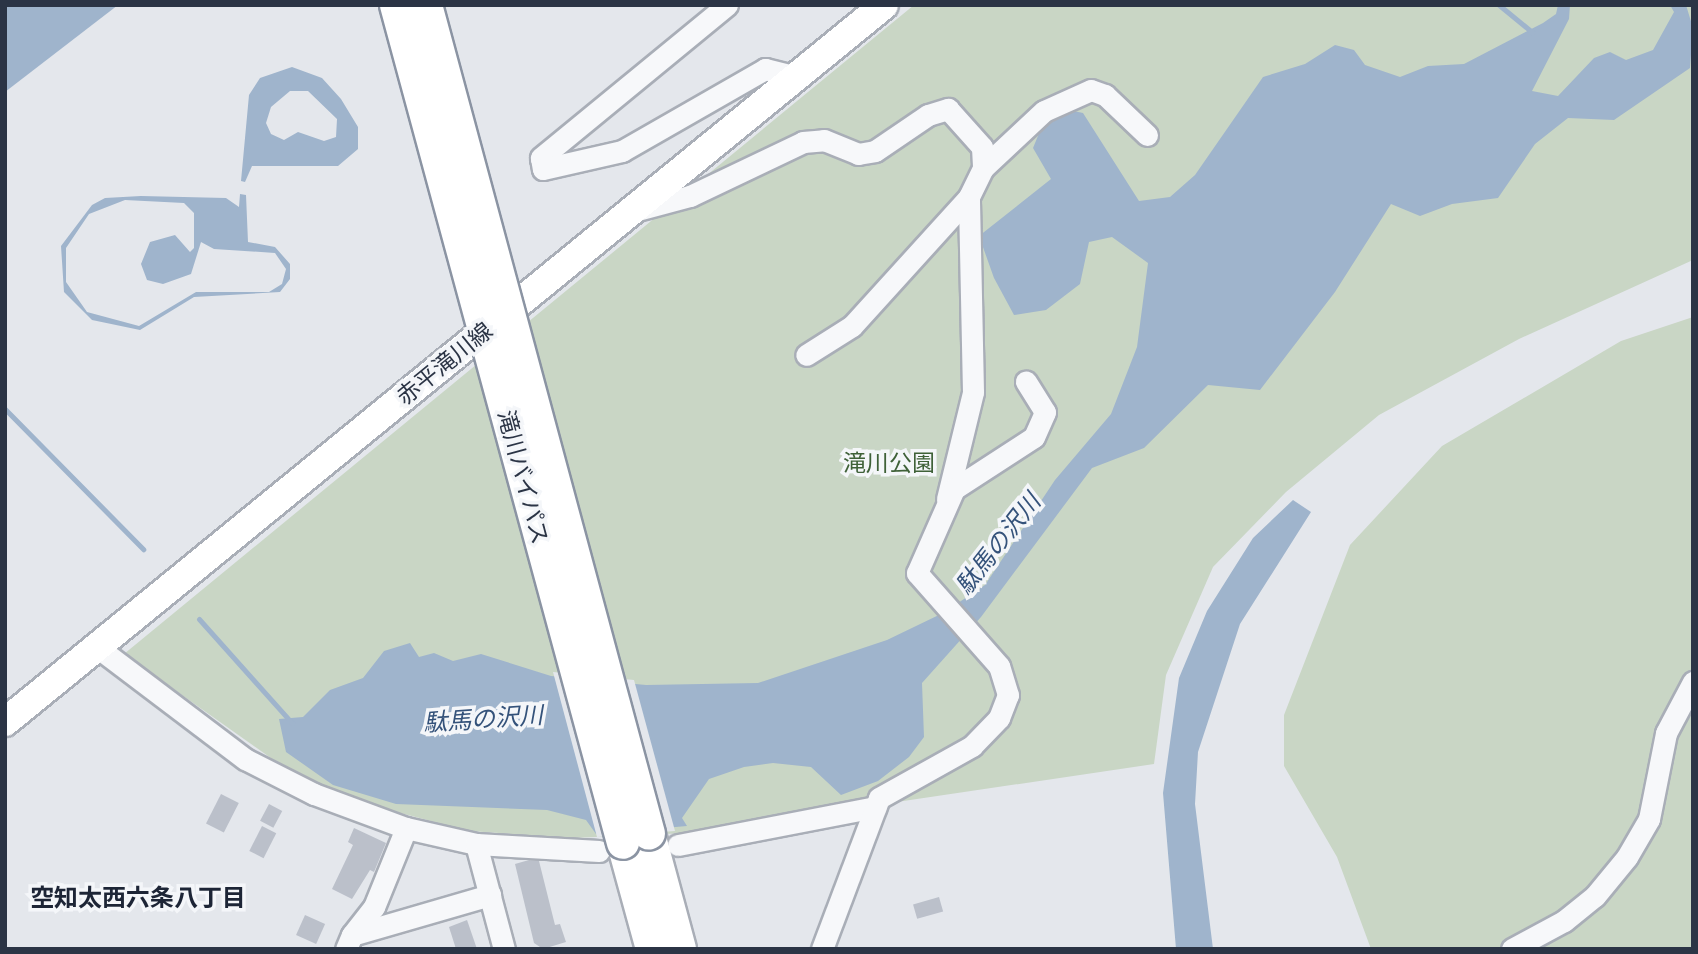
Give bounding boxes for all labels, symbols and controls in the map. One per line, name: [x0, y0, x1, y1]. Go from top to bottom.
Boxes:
street label: 赤平滝川線: [391, 316, 497, 410]
street label: 滝川バイパス: [493, 407, 555, 547]
park label: 滝川公園: [843, 448, 935, 476]
water label: 駄馬の沢川: [950, 488, 1046, 600]
water label: 駄馬の沢川: [422, 700, 544, 738]
district label: 空知太西六条八丁目: [30, 884, 246, 912]

